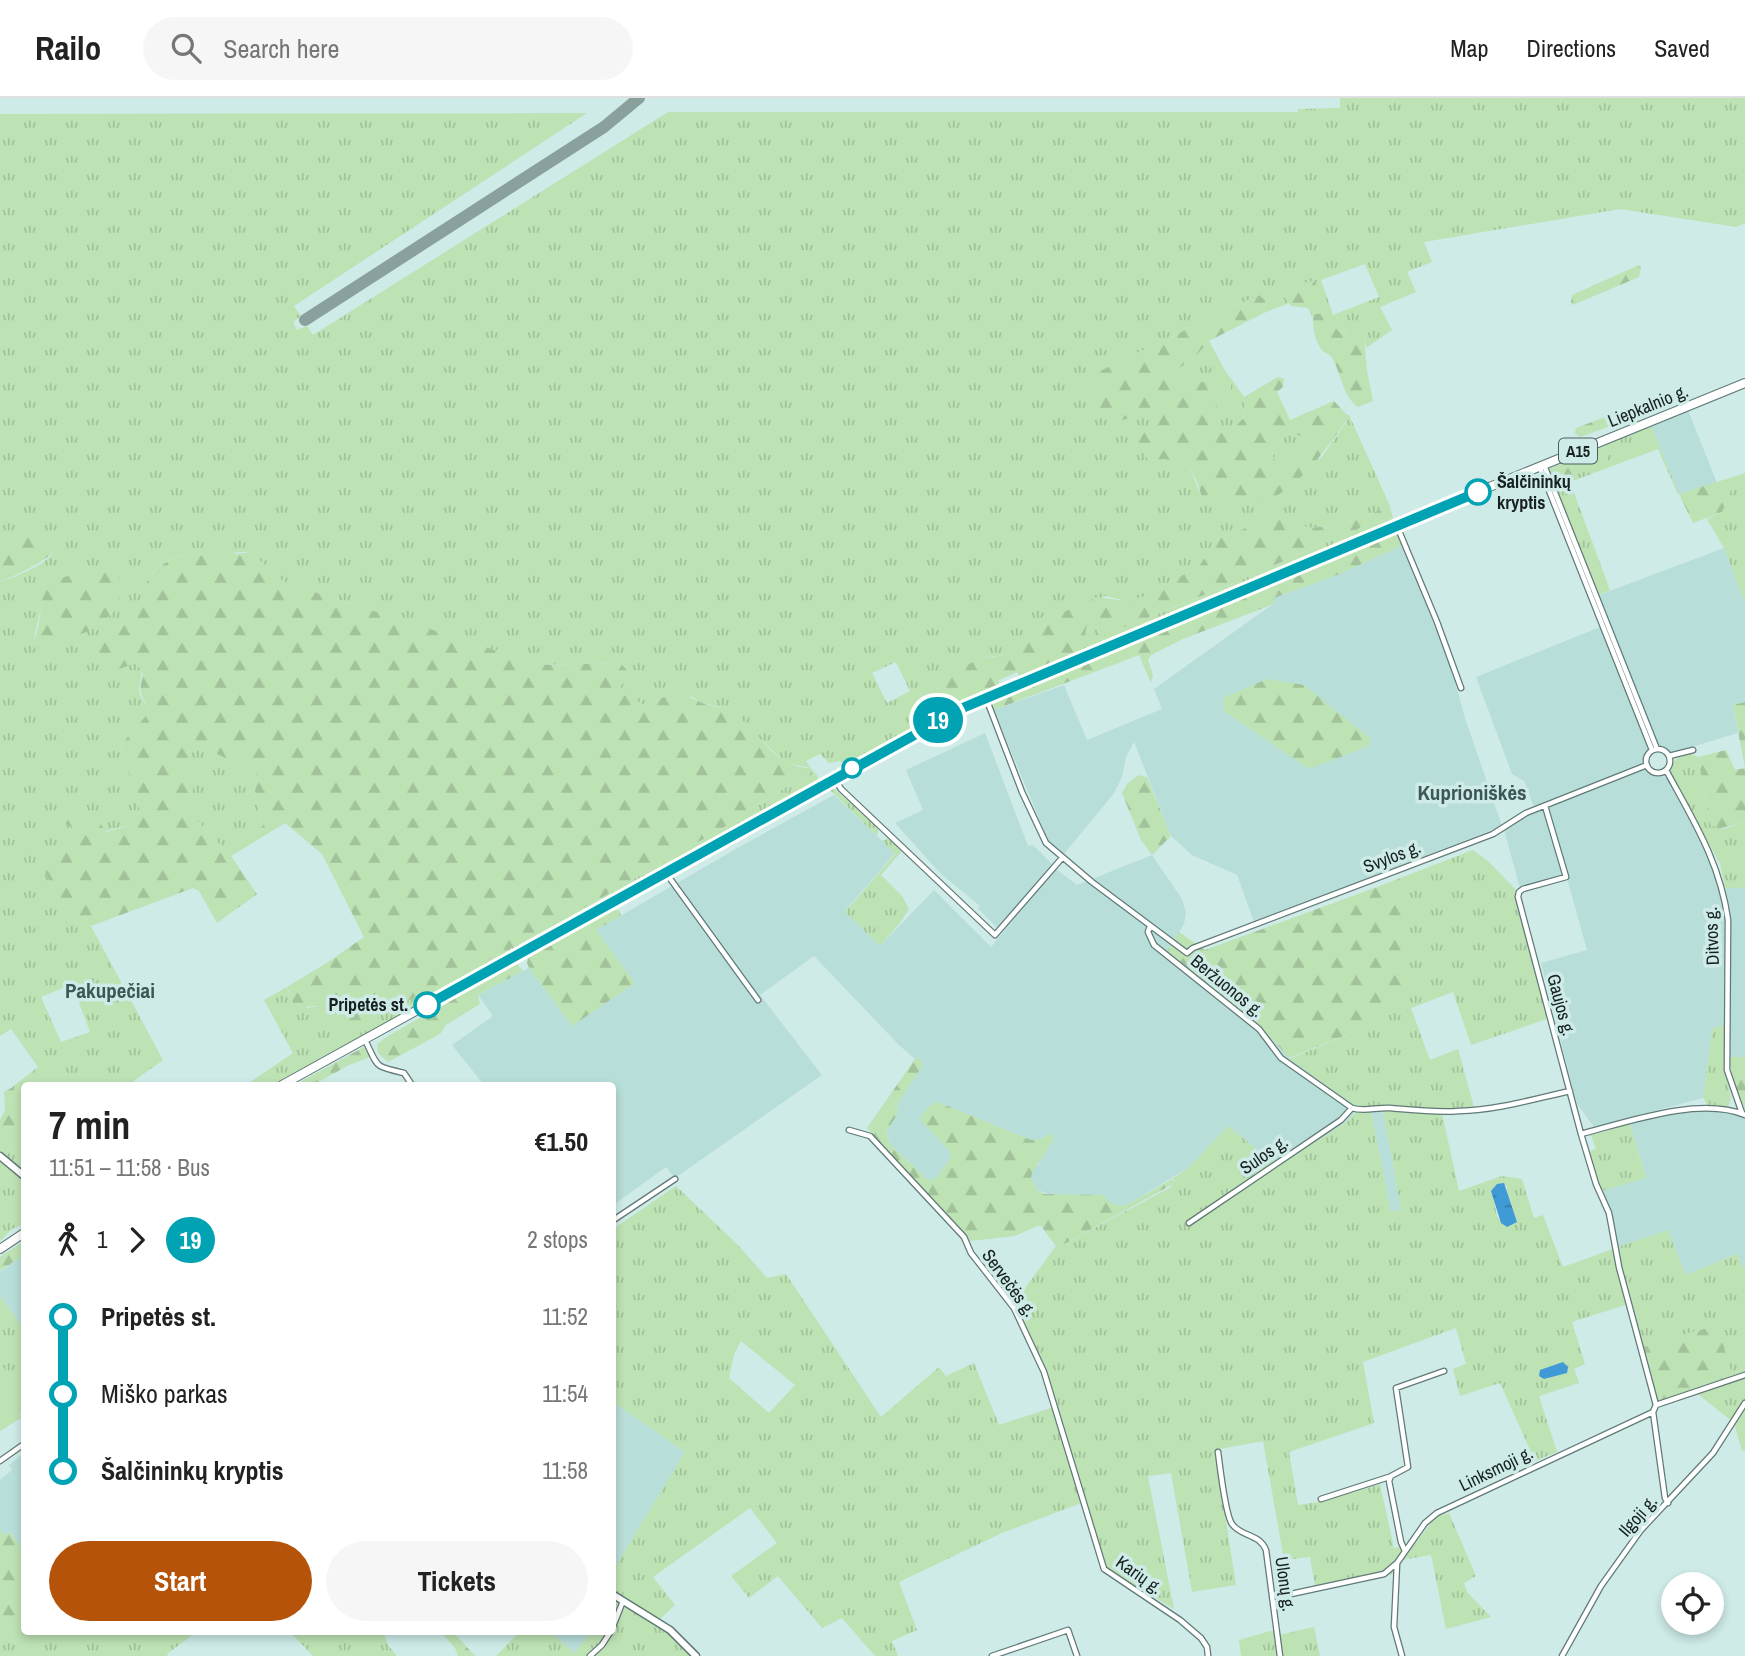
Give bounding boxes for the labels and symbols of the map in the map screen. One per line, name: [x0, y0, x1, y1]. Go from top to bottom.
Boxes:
street label: Liepkalnio g.: [1604, 378, 1692, 433]
road number: A15: [1559, 438, 1597, 464]
place label: Šalčininkų kryptis: [1497, 469, 1571, 515]
marker: Šalčininkų kryptis: [1465, 479, 1491, 505]
line badge: 19: [906, 697, 970, 743]
unlabelled marker: [842, 758, 862, 778]
district label: Kuprioniškės: [1417, 778, 1527, 807]
street label: Svylos g.: [1359, 834, 1424, 879]
street label: Ditvos g.: [1698, 906, 1725, 966]
street label: Beržuonos g.: [1186, 949, 1269, 1023]
street label: Gaujos g.: [1541, 971, 1582, 1039]
district label: Pakupečiai: [65, 976, 155, 1005]
place label: Pripetės st.: [328, 992, 408, 1017]
marker: Pripetės st.: [414, 992, 440, 1018]
street label: Sulos g.: [1235, 1129, 1293, 1180]
street label: Servečės g.: [976, 1244, 1042, 1322]
street label: Linksmoji g.: [1455, 1440, 1537, 1497]
street label: Ilgoji g.: [1613, 1490, 1663, 1542]
street label: Karių g.: [1111, 1550, 1168, 1600]
street label: Ulonų g.: [1269, 1555, 1302, 1613]

